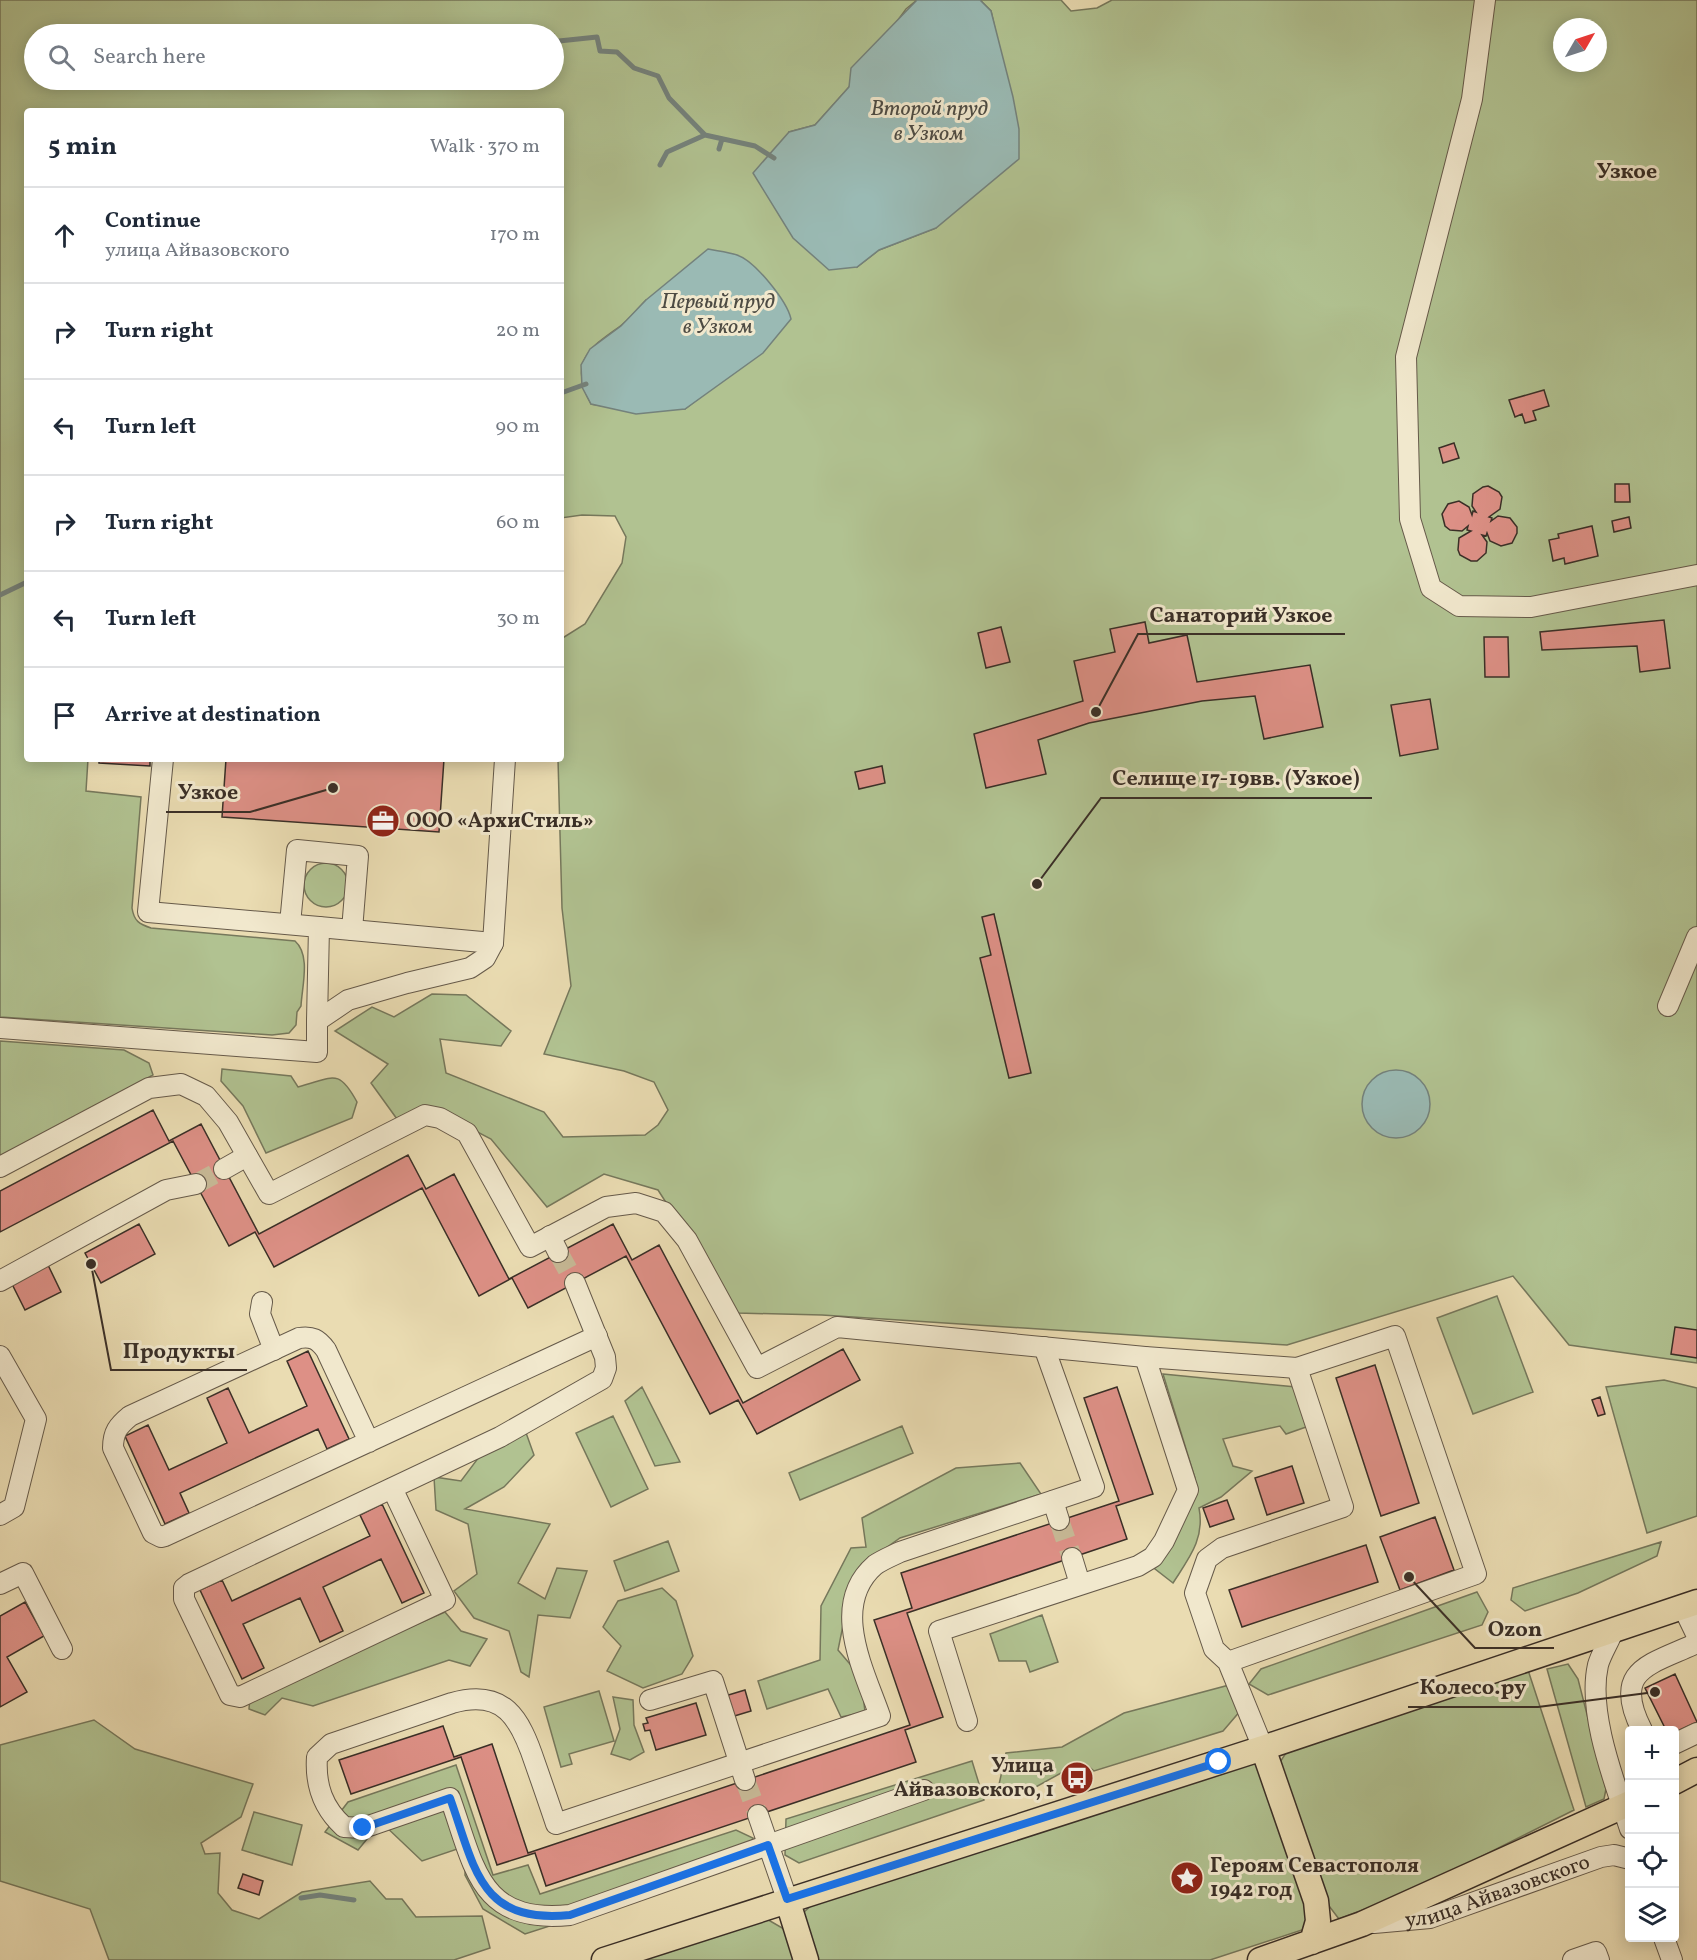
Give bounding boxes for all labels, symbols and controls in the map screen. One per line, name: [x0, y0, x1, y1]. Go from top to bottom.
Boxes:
north arrow: [1553, 18, 1607, 72]
search box: [24, 24, 564, 90]
icon: search: [45, 41, 78, 74]
text: Search here: [93, 42, 206, 73]
water label: Второй пруд в Узком: [870, 94, 988, 150]
text: 5 min: [48, 129, 117, 165]
text: Walk · 370 m: [430, 133, 540, 161]
district label: Узкое: [1597, 157, 1657, 188]
text: Continue: [105, 206, 201, 237]
icon: ahead: [48, 219, 81, 252]
text: 170 m: [490, 221, 540, 249]
text: улица Айвазовского: [105, 237, 290, 265]
water label: Первый пруд в Узком: [661, 287, 775, 343]
icon: right: [48, 315, 81, 348]
text: Turn right: [105, 316, 213, 347]
text: 20 m: [496, 317, 540, 345]
icon: left: [48, 411, 81, 444]
text: Turn left: [105, 412, 196, 443]
text: 90 m: [496, 413, 540, 441]
icon: right: [48, 507, 81, 540]
text: Turn right: [105, 508, 213, 539]
text: 60 m: [496, 509, 540, 537]
callout: Санаторий Узкое: [1138, 594, 1345, 634]
text: Санаторий Узкое: [1149, 601, 1333, 632]
icon: left: [48, 603, 81, 636]
text: Turn left: [105, 604, 196, 635]
text: 30 m: [496, 605, 540, 633]
icon: arrive: [48, 699, 81, 732]
text: Arrive at destination: [105, 700, 321, 731]
callout: Селище 17-19вв. (Узкое): [1101, 758, 1372, 798]
text: Селище 17-19вв. (Узкое): [1112, 764, 1360, 795]
callout: Узкое: [166, 772, 250, 812]
text: Узкое: [178, 778, 238, 809]
office icon: ООО «АрхиСтиль»: [365, 803, 401, 839]
place label: ООО «АрхиСтиль»: [406, 807, 594, 836]
callout: Продукты: [111, 1330, 247, 1370]
text: Продукты: [123, 1337, 235, 1368]
callout: Ozon: [1475, 1608, 1554, 1648]
text: Ozon: [1488, 1615, 1542, 1646]
callout: Колесо.ру: [1408, 1667, 1538, 1707]
text: Колесо.ру: [1420, 1673, 1527, 1704]
map controls: [1625, 1726, 1679, 1942]
button: +: [1625, 1726, 1679, 1780]
route start: [1205, 1748, 1231, 1774]
place label: Улица Айвазовского, 1: [894, 1752, 1054, 1805]
bus stop icon: Улица Айвазовского, 1: [1059, 1760, 1095, 1796]
button: −: [1625, 1780, 1679, 1834]
route end: [349, 1814, 375, 1840]
button: locate: [1625, 1834, 1679, 1888]
street label: улица Айвазовского: [1404, 1848, 1594, 1935]
place label: Героям Севастополя 1942 год: [1210, 1852, 1419, 1905]
place icon: Героям Севастополя 1942 год: [1169, 1860, 1205, 1896]
button: layers: [1625, 1888, 1679, 1942]

